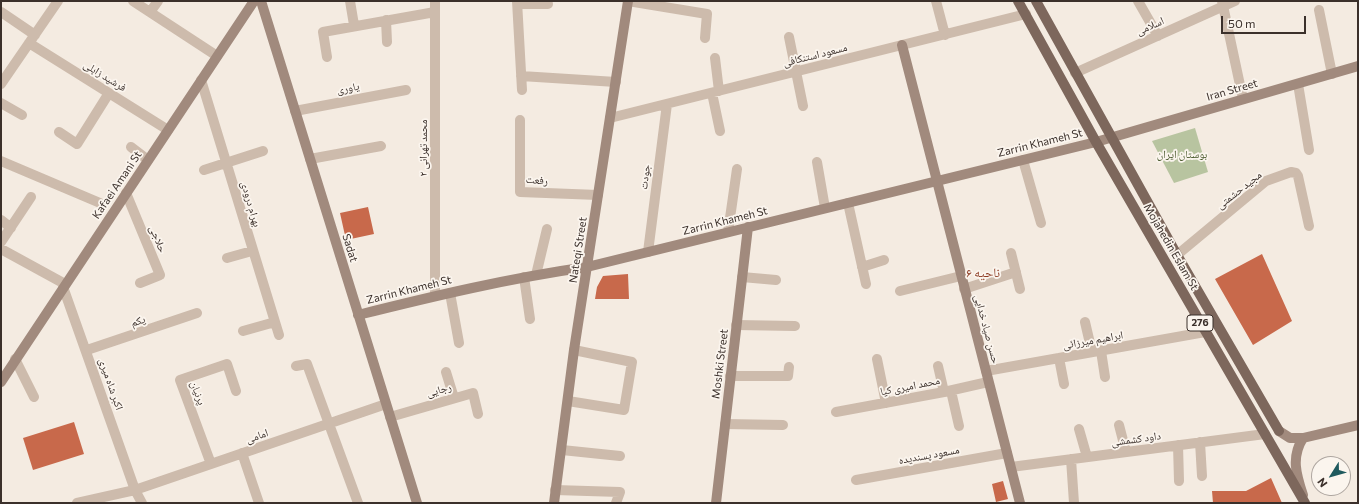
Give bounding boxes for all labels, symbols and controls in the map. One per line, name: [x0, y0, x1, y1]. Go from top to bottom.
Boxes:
scale bar: [1223, 8, 1308, 34]
street label: اسلامی: [1134, 14, 1166, 38]
text: 50 m: [1228, 16, 1256, 30]
street label: مسعود استنکافی: [782, 41, 848, 69]
street label: فرشید زابلی: [81, 58, 129, 94]
street label: Iran Street: [1205, 76, 1259, 104]
street label: یاوری: [336, 79, 360, 97]
street label: محمد تهرانی ۲: [416, 120, 430, 176]
street label: Zarrin Khameh St: [996, 126, 1084, 160]
park label: بوستان ایران: [1157, 147, 1207, 161]
street label: Kafaei Amani St: [89, 149, 145, 221]
street label: جودت: [637, 164, 653, 190]
street label: مجید حشمتی: [1214, 168, 1264, 212]
street label: رفعت: [525, 172, 549, 188]
street label: بهرام درودی: [238, 180, 264, 228]
street label: Mojahedin Eslam St: [1141, 201, 1201, 293]
street label: Zarrin Khameh St: [681, 204, 769, 238]
street label: Nateqi Street: [566, 216, 590, 284]
street label: حلاجی: [147, 223, 169, 255]
street label: Sadat: [339, 232, 361, 264]
district label: ناحیه ۶: [966, 265, 1000, 281]
street label: Zarrin Khameh St: [365, 273, 453, 307]
street label: حسن صیاد خدایی: [971, 293, 1003, 365]
street label: یکم: [129, 312, 147, 330]
road number: 276: [1187, 315, 1213, 331]
street label: Moshki Street: [709, 328, 731, 400]
street label: ابراهیم میرزائی: [1062, 328, 1124, 352]
street label: اکبر شاه میری: [96, 356, 126, 412]
street label: محمد امیری کیا: [879, 374, 941, 398]
street label: پرنیان: [188, 379, 208, 407]
street label: رجایی: [425, 380, 453, 400]
street label: امامی: [244, 426, 270, 446]
street label: داود کشمشی: [1110, 429, 1162, 449]
street label: مسعود پسندیده: [898, 443, 960, 467]
north arrow: [1311, 456, 1351, 496]
text: N: [1314, 476, 1329, 490]

